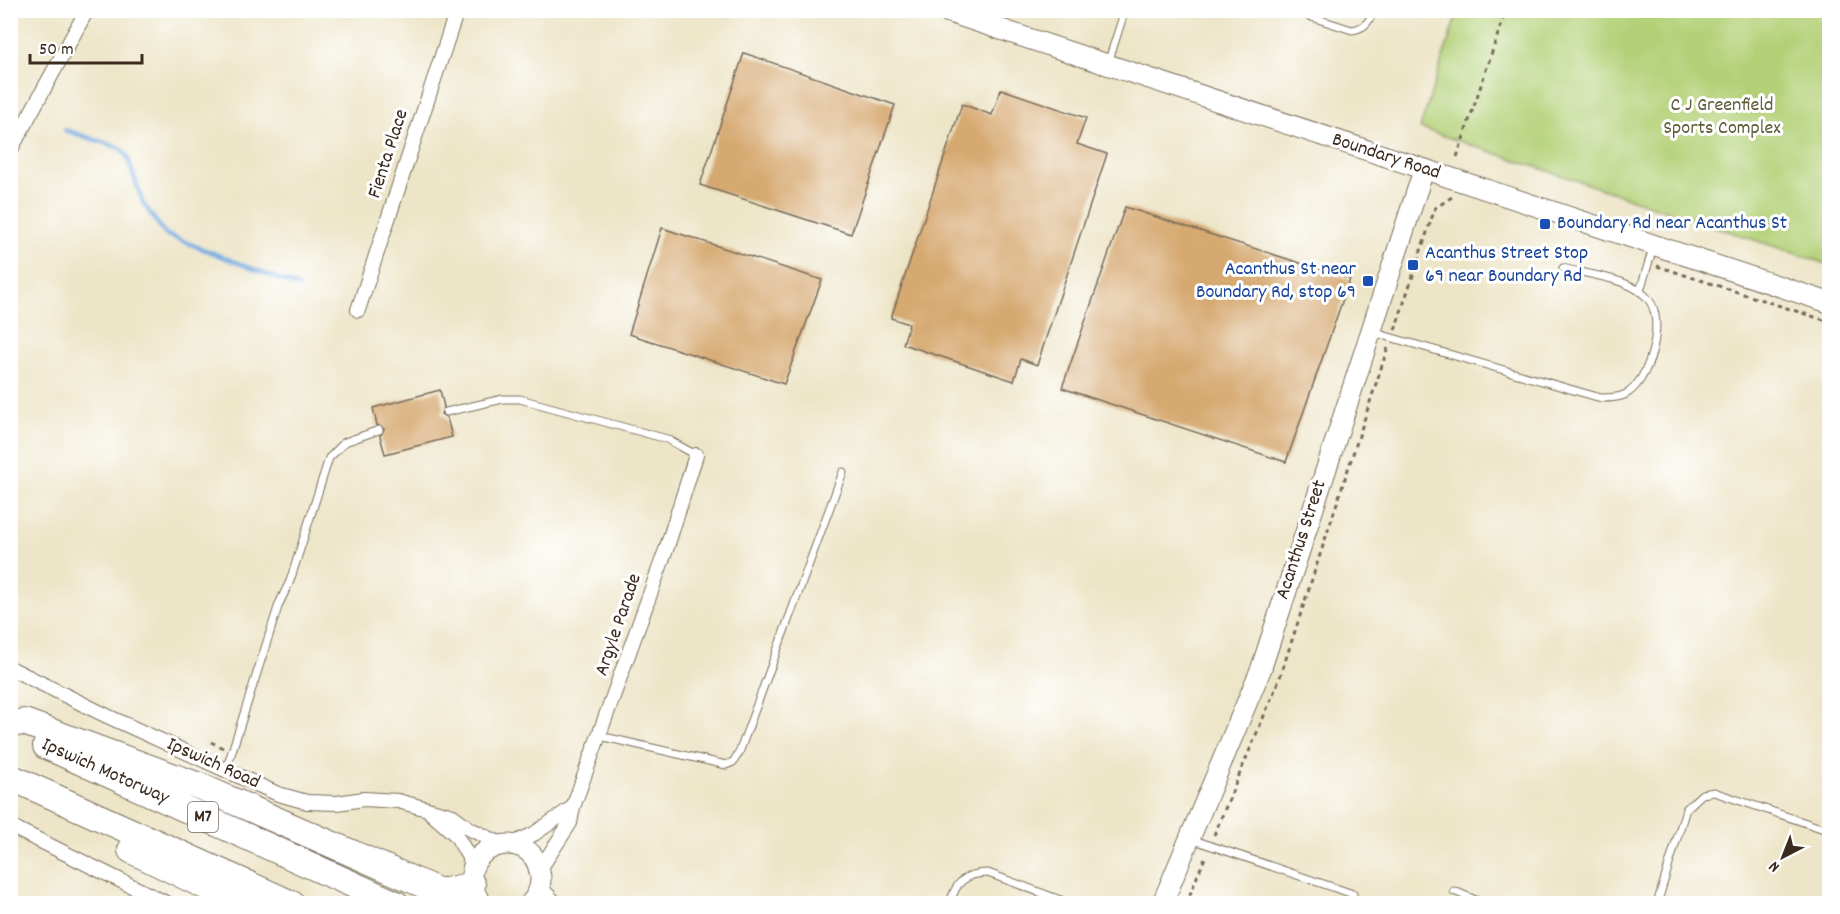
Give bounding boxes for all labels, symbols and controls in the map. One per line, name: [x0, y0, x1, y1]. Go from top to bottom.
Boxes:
scale bar: [30, 27, 142, 65]
text: 50 m: [39, 38, 74, 63]
park label: C J Greenfield Sports Complex: [1663, 92, 1781, 143]
street label: Fienta Place: [361, 106, 417, 202]
street label: Boundary Road: [1328, 126, 1444, 188]
place label: Boundary Rd near Acanthus St: [1557, 210, 1787, 238]
marker: Boundary Rd near Acanthus St: [1538, 217, 1552, 231]
place label: Acanthus Street Stop 69 near Boundary Rd: [1425, 240, 1588, 291]
place label: Acanthus St near Boundary Rd, stop 69: [1196, 256, 1357, 307]
marker: Acanthus Street Stop 69 near Boundary Rd: [1406, 258, 1420, 272]
marker: Acanthus St near Boundary Rd, stop 69: [1361, 274, 1375, 288]
street label: Acanthus Street: [1269, 477, 1335, 603]
street label: Argyle Parade: [588, 570, 650, 680]
street label: Ipswich Motorway: [37, 731, 174, 813]
street label: Ipswich Road: [162, 731, 264, 797]
road number: M7: [188, 802, 218, 832]
north arrow: [1753, 827, 1813, 887]
text: N: [1764, 855, 1785, 877]

